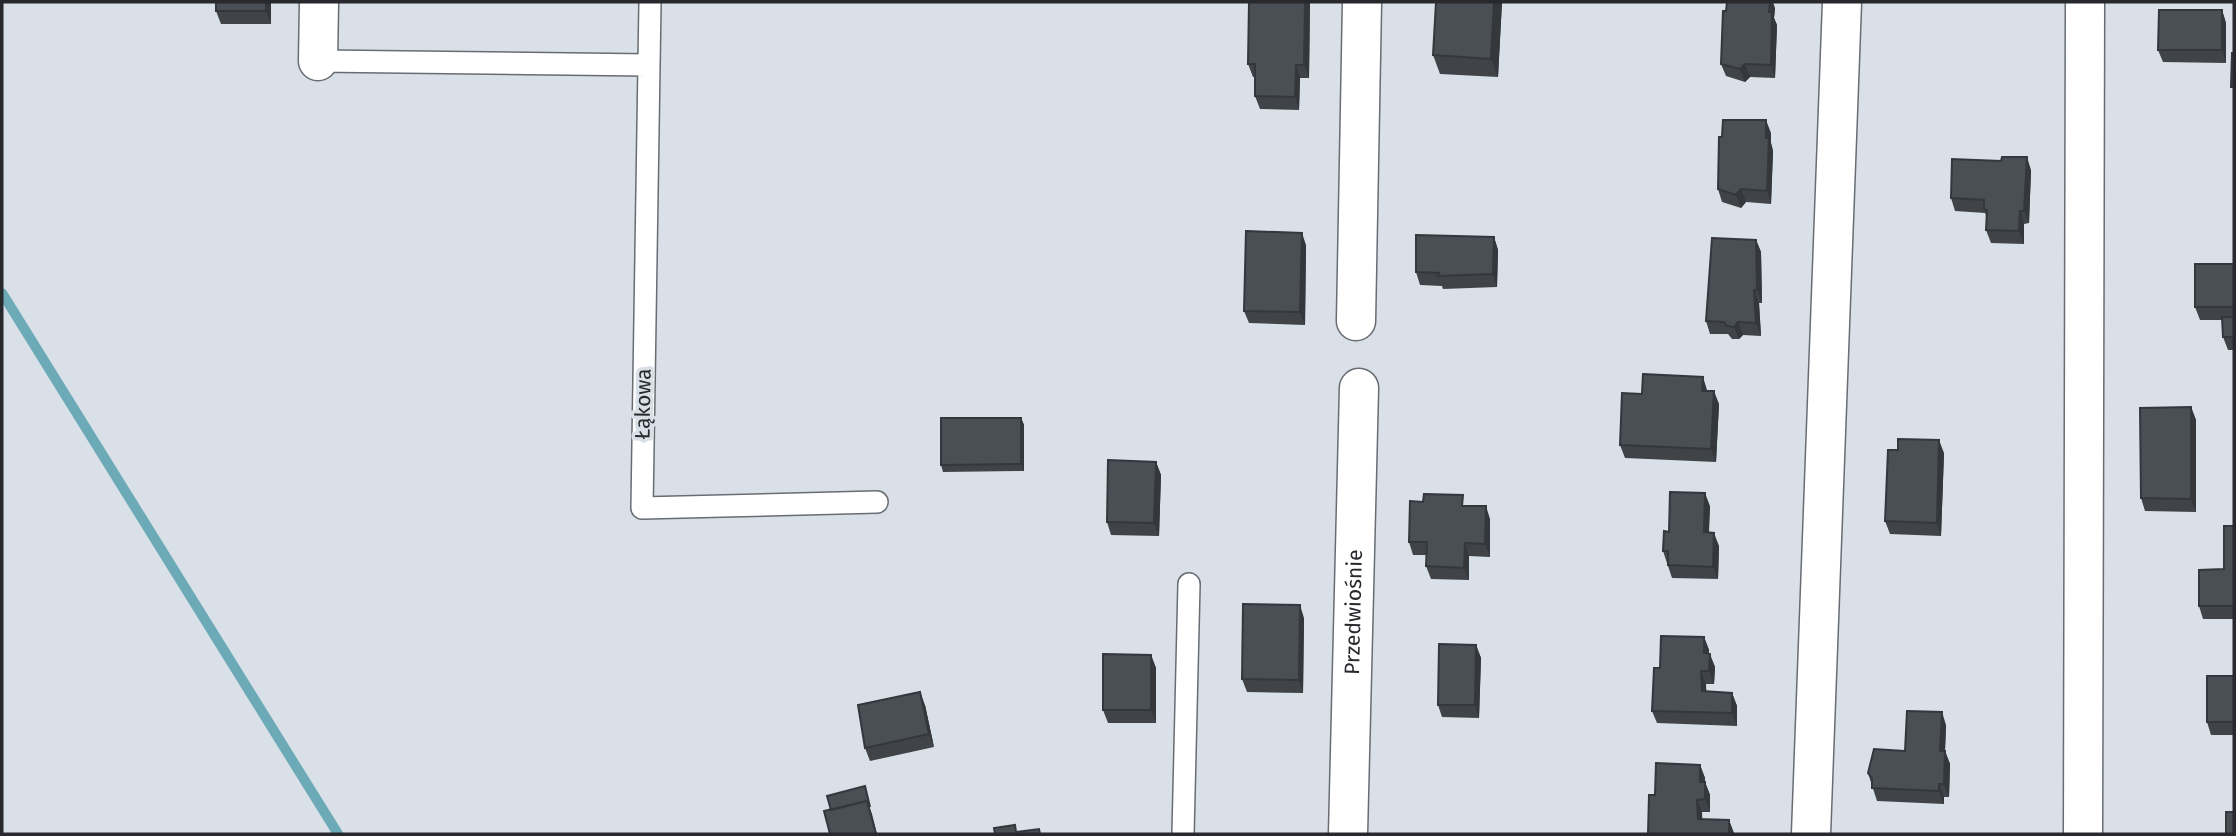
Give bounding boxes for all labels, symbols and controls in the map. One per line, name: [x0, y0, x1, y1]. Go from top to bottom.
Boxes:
street label: Łąkowa: [629, 368, 657, 440]
street label: Przedwiośnie: [1339, 549, 1368, 675]

